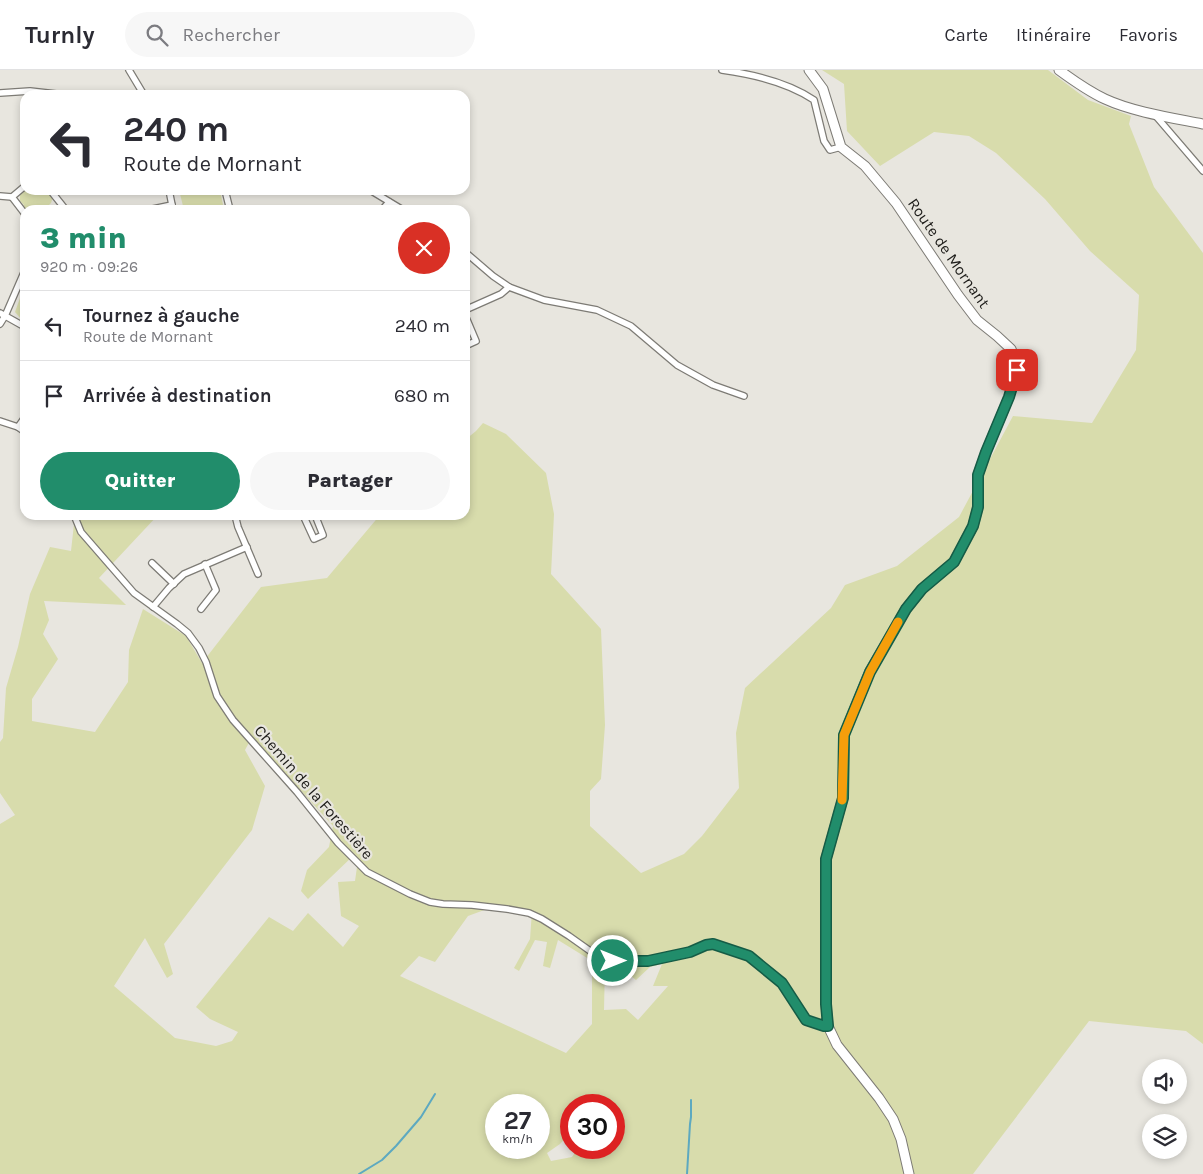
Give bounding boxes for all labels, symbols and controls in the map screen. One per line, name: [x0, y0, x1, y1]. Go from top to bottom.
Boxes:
search box: [125, 12, 475, 57]
text: Turnly: [25, 21, 95, 49]
icon: search: [143, 21, 171, 49]
text: Rechercher: [183, 24, 280, 46]
text: Carte: [945, 24, 988, 46]
text: Itinéraire: [1016, 24, 1091, 46]
text: Favoris: [1119, 24, 1178, 46]
text: 240 m: [123, 109, 229, 150]
icon: left: [40, 110, 105, 175]
text: Route de Mornant: [123, 151, 302, 177]
street label: Route de Mornant: [904, 194, 994, 312]
text: 3 min: [40, 220, 127, 256]
button: close: [398, 222, 450, 274]
text: 920 m · 09:26: [40, 257, 138, 276]
text: Tournez à gauche: [83, 305, 240, 327]
icon: left: [40, 312, 68, 340]
text: 240 m: [395, 315, 450, 337]
text: Route de Mornant: [83, 327, 213, 346]
pin: [996, 349, 1038, 391]
icon: arrive: [1003, 356, 1031, 384]
icon: arrive: [40, 382, 68, 410]
text: Arrivée à destination: [83, 385, 272, 407]
text: 680 m: [394, 385, 450, 407]
button: Quitter: [40, 452, 240, 510]
button: Partager: [250, 452, 450, 510]
street label: Chemin de la Forestière: [251, 721, 377, 863]
position arrow: [586, 934, 638, 986]
map controls: [1142, 1059, 1187, 1159]
button: sound: [1142, 1059, 1187, 1104]
speed limit sign: 30: [560, 1094, 625, 1159]
text: 27: [504, 1106, 531, 1135]
button: layers: [1142, 1114, 1187, 1159]
text: km/h: [502, 1132, 533, 1146]

